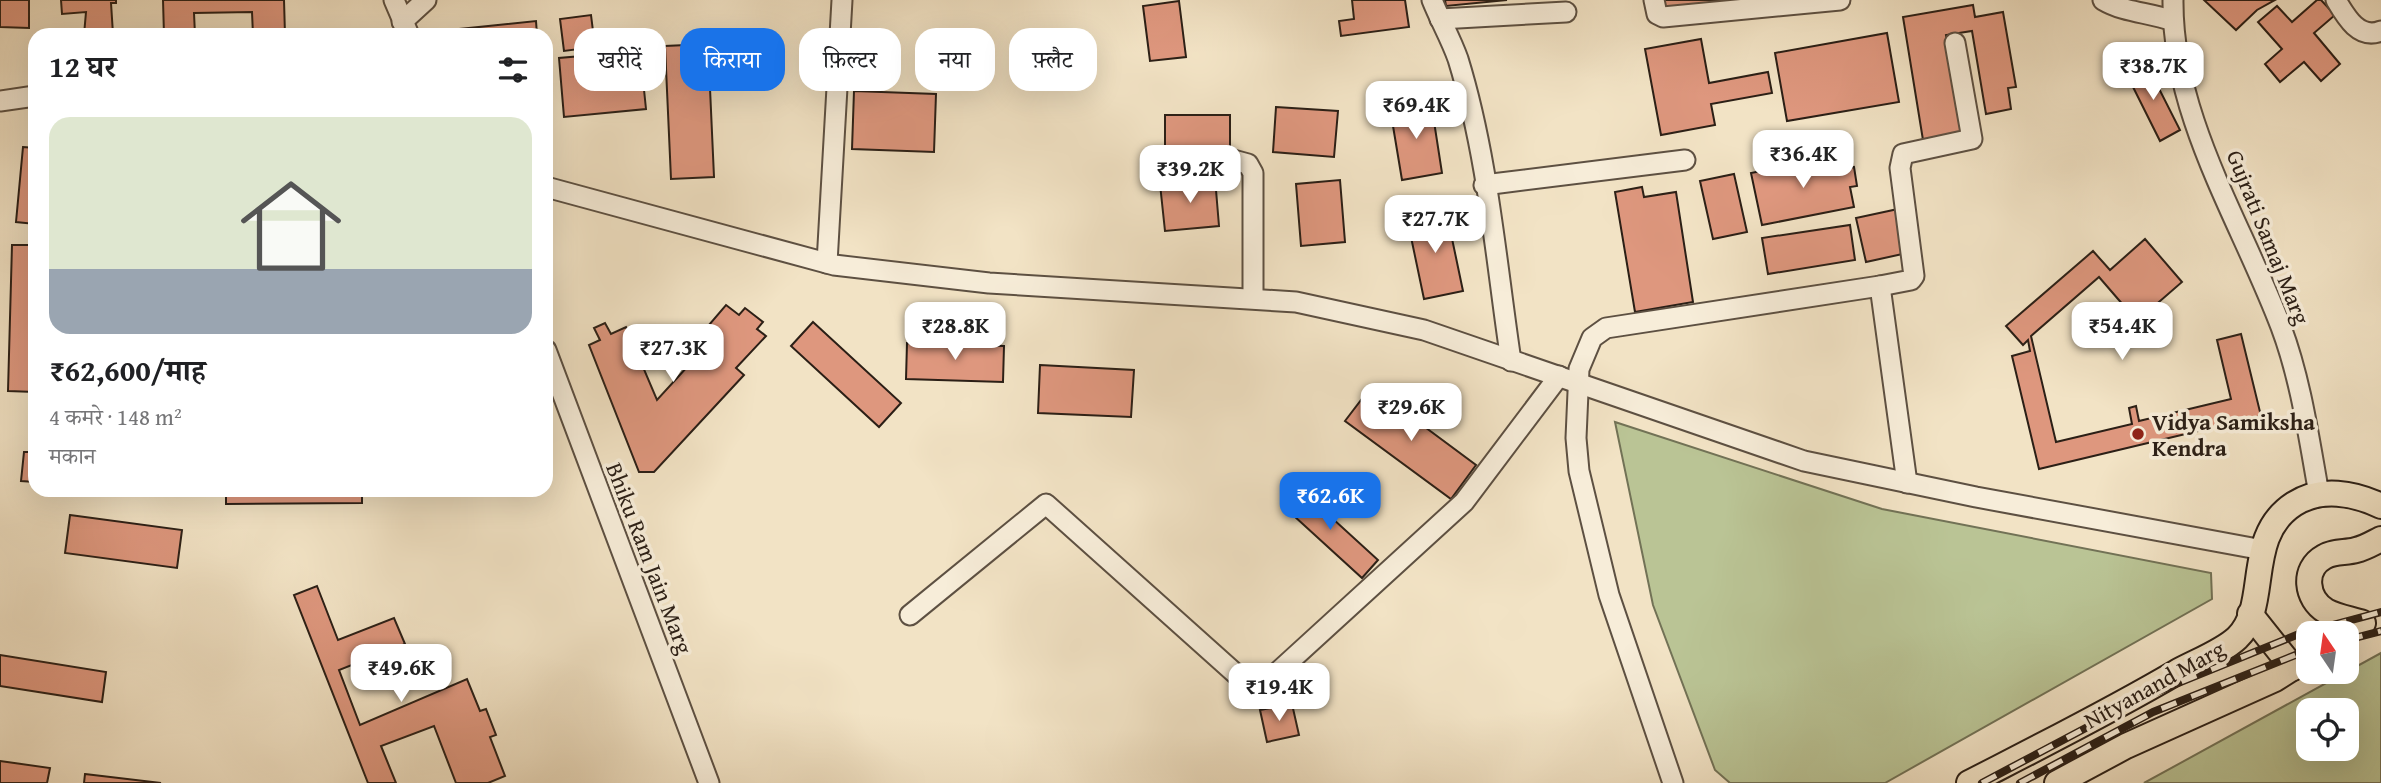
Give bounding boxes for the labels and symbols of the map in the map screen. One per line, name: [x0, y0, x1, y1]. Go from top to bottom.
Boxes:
pin: ₹38.7K: [2096, 42, 2210, 102]
pin: ₹69.4K: [1359, 82, 1473, 141]
pin: ₹36.4K: [1746, 130, 1860, 190]
street label: Gujrati Samaj Marg: [2219, 145, 2319, 330]
pin: ₹39.2K: [1133, 146, 1247, 205]
pin: ₹27.7K: [1378, 196, 1492, 255]
pin: ₹28.8K: [898, 302, 1012, 362]
pin: ₹54.4K: [2065, 302, 2179, 362]
pin: ₹27.3K: [616, 324, 730, 384]
pin: ₹29.6K: [1354, 384, 1468, 443]
place label: Vidya Samiksha Kendra: [2152, 405, 2315, 464]
marker: Vidya Samiksha Kendra: [2130, 426, 2146, 442]
street label: Bhiku Ram Jain Marg: [598, 457, 702, 659]
pin: ₹62.6K: [1273, 472, 1387, 532]
north arrow: [2296, 621, 2359, 684]
street label: Nityanand Marg: [2078, 631, 2231, 736]
pin: ₹49.6K: [344, 644, 458, 704]
pin: ₹19.4K: [1222, 664, 1336, 723]

